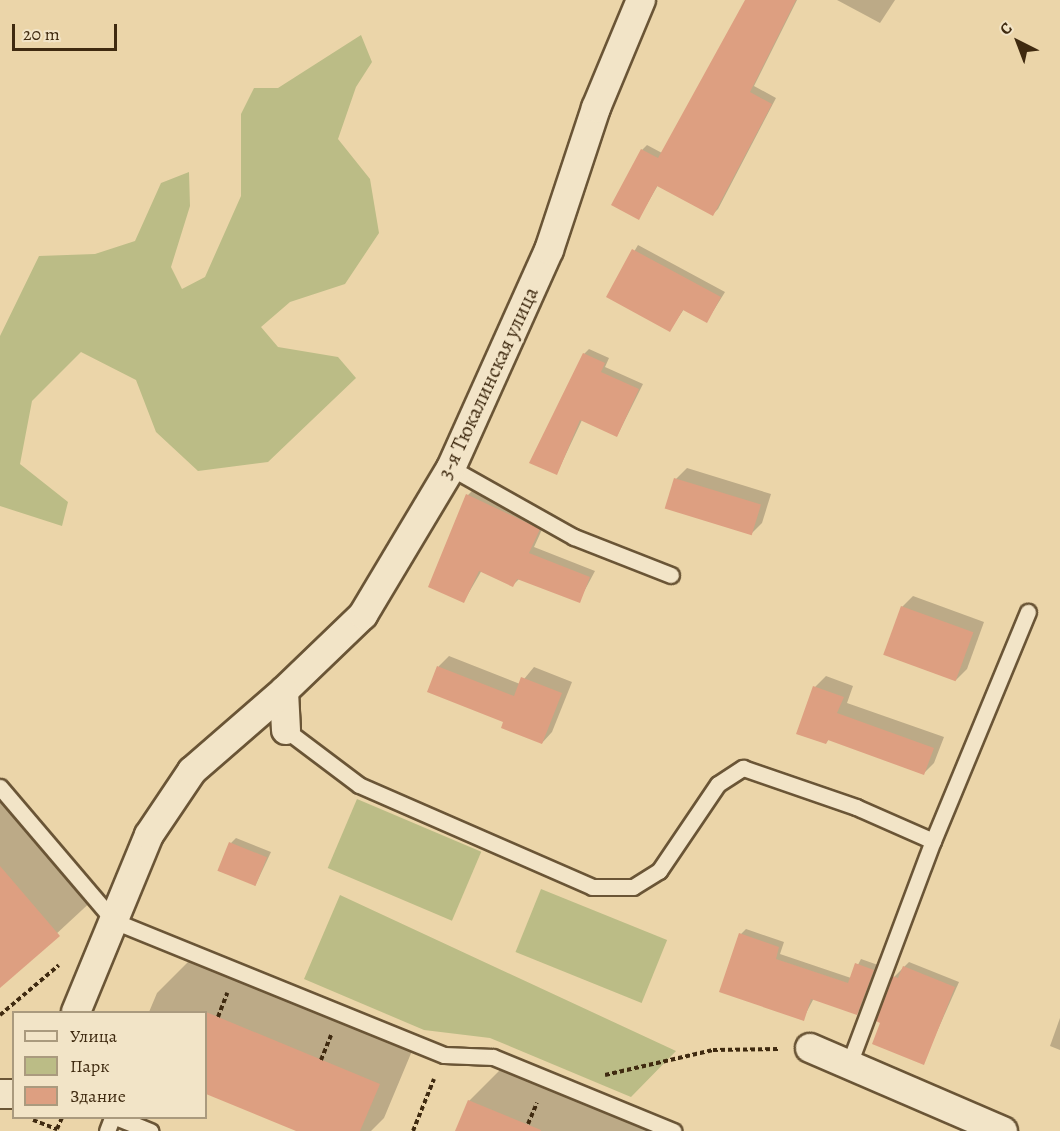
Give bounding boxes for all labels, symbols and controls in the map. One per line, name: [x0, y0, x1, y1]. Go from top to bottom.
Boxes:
scale bar: [15, 12, 120, 50]
north arrow: [988, 12, 1048, 72]
text: С: [995, 17, 1017, 40]
text: 20 m: [23, 22, 60, 46]
street label: 3-я Тюкалинская улица: [432, 283, 544, 483]
legend: [12, 1011, 207, 1119]
text: Улица: [70, 1024, 117, 1048]
text: Парк: [70, 1054, 110, 1078]
text: Здание: [70, 1084, 126, 1108]

